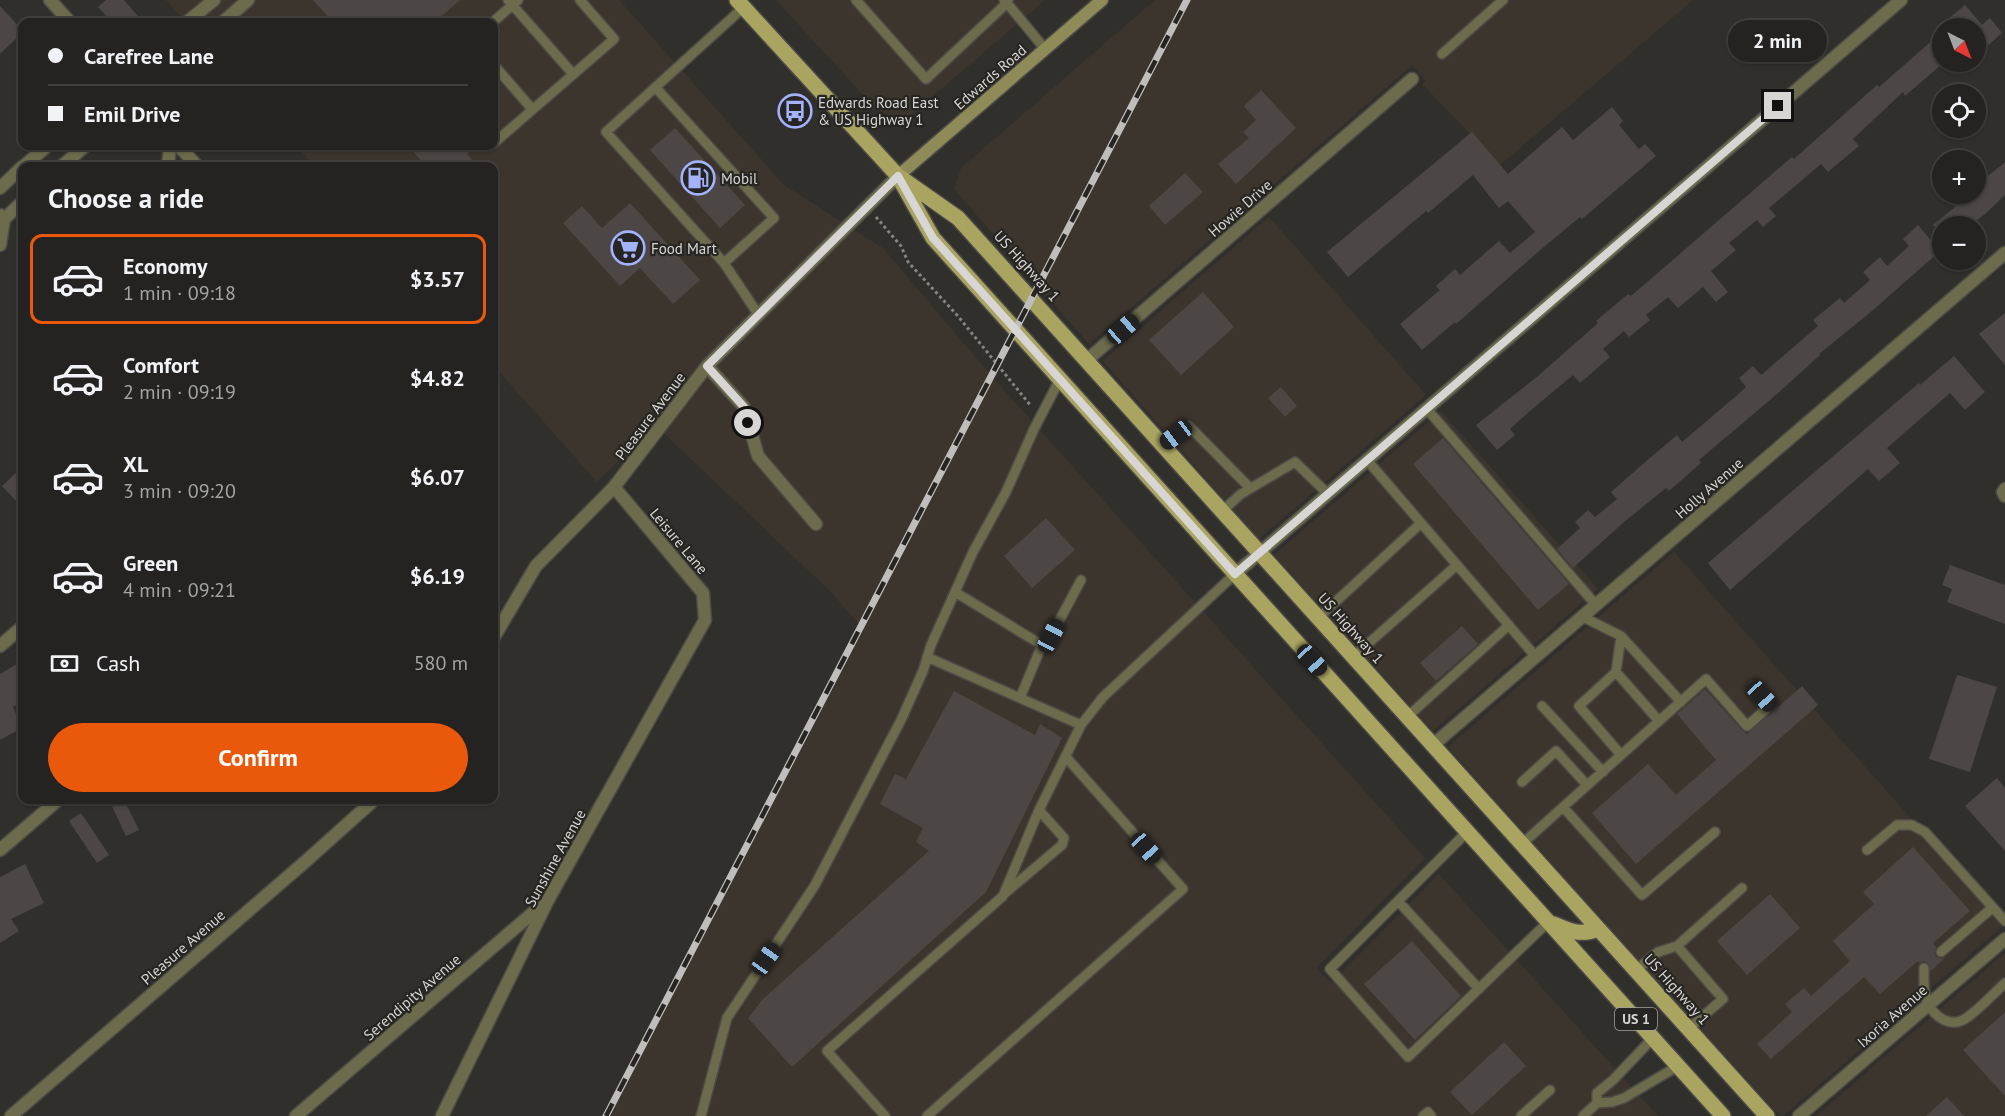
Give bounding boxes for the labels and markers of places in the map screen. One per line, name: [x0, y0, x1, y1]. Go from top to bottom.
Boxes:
bus stop icon: Edwards Road East & US Highway 1: [777, 93, 813, 129]
place label: Edwards Road East & US Highway 1: [818, 93, 939, 129]
fuel station icon: Mobil: [680, 160, 716, 196]
place label: Mobil: [721, 169, 758, 188]
supermarket icon: Food Mart: [610, 230, 646, 266]
place label: Food Mart: [651, 239, 717, 258]

